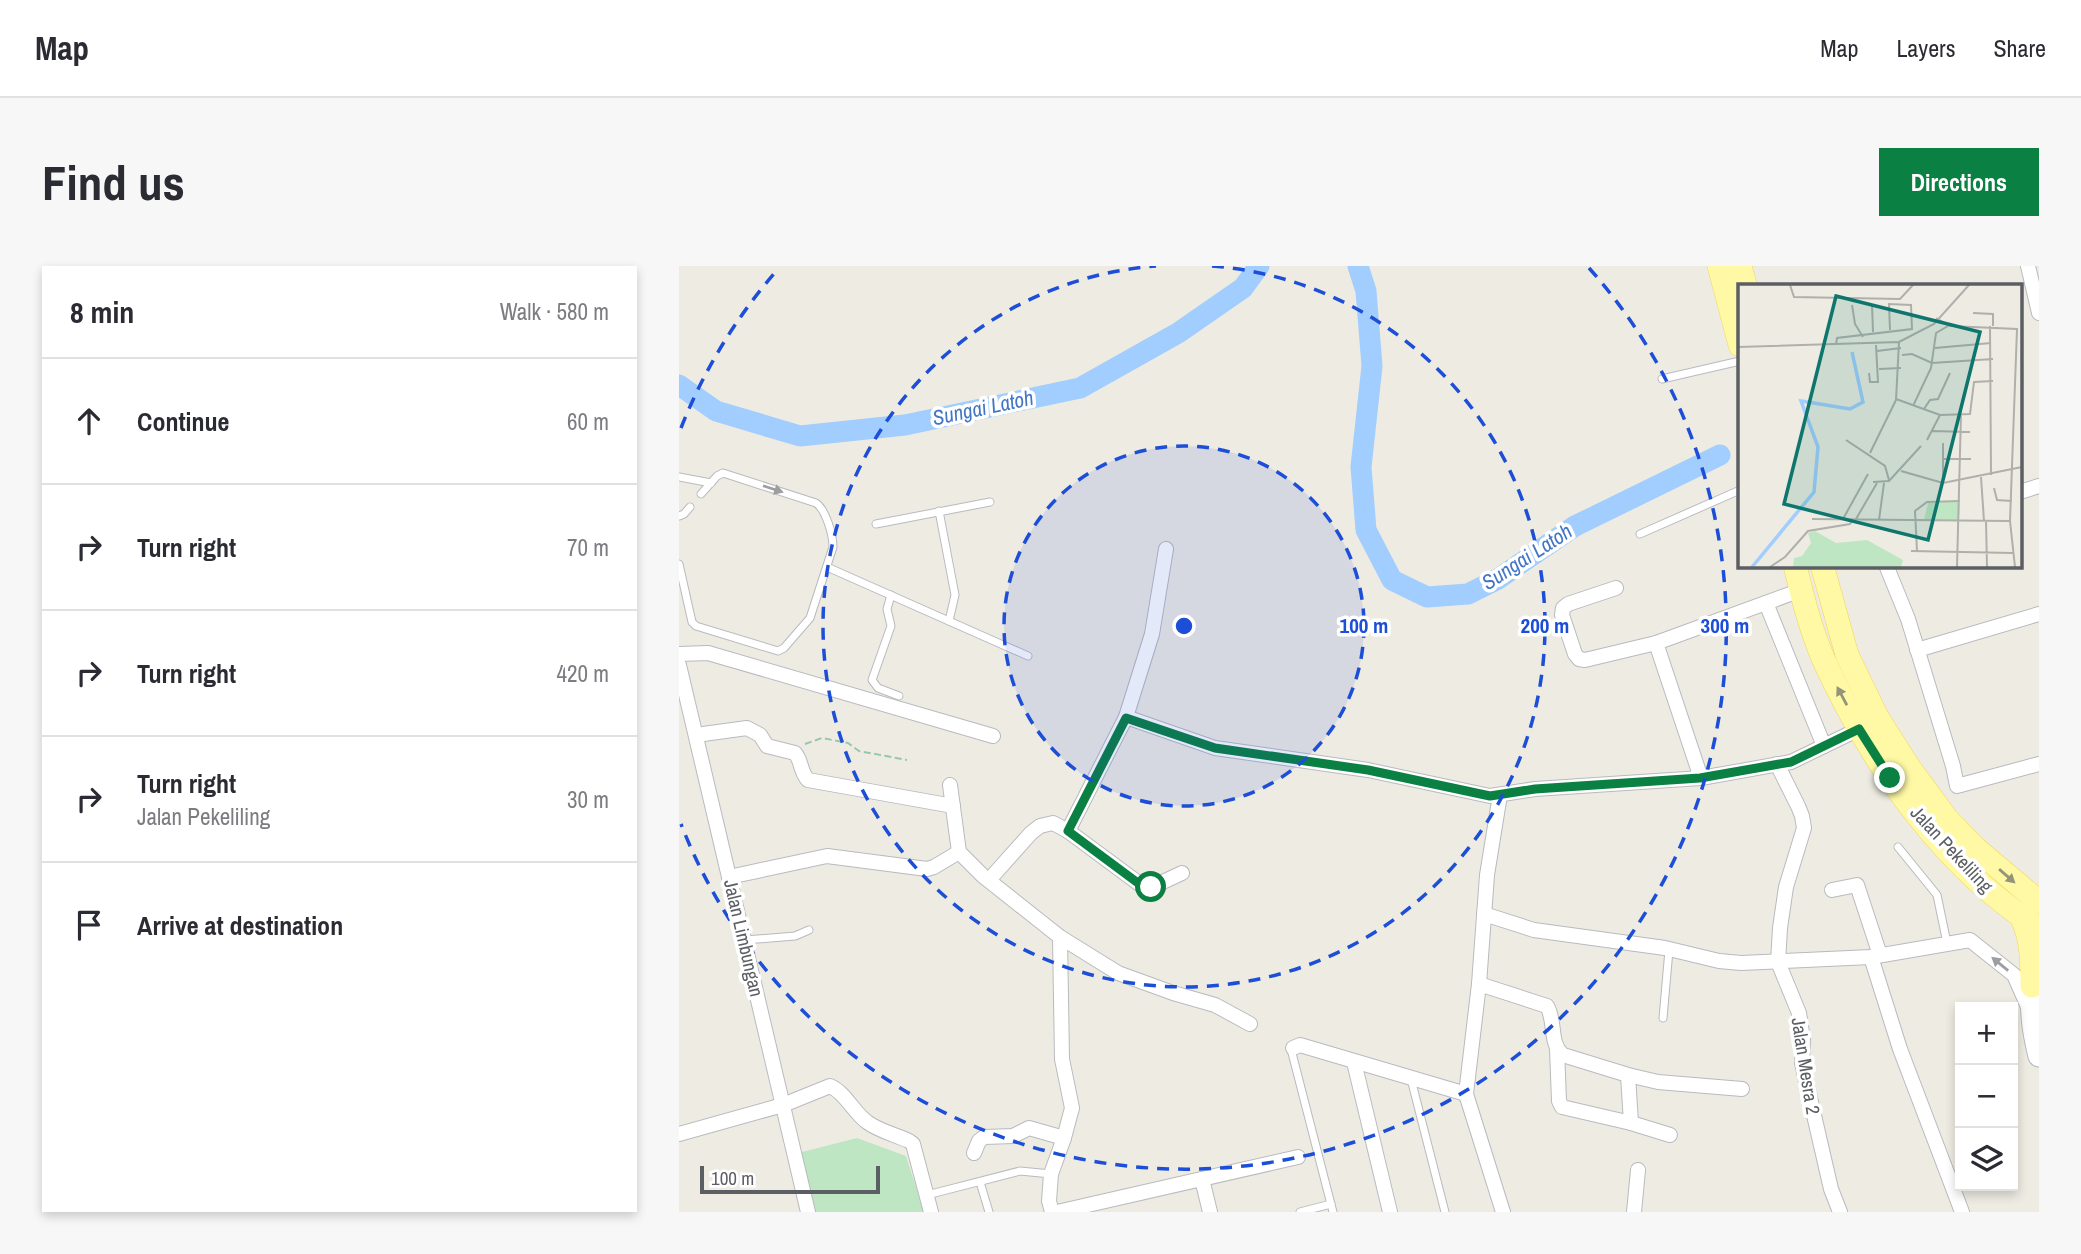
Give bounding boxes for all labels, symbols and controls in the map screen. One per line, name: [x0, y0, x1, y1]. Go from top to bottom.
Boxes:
text: Map: [35, 26, 89, 70]
text: Map: [1820, 32, 1858, 64]
text: Layers: [1896, 32, 1955, 64]
text: Share: [1993, 32, 2046, 64]
button: Directions: [1879, 148, 2039, 216]
text: Find us: [42, 149, 185, 215]
inset map: [1738, 284, 2021, 567]
text: 8 min: [70, 292, 134, 332]
text: Walk · 580 m: [500, 296, 609, 327]
water label: Sungai Latoh: [930, 383, 1036, 432]
icon: ahead: [70, 402, 108, 440]
text: Continue: [137, 404, 229, 439]
text: 60 m: [567, 406, 609, 437]
one-way arrow: [763, 484, 784, 495]
water label: Sungai Latoh: [1476, 517, 1578, 597]
icon: right: [70, 528, 108, 566]
text: Turn right: [137, 530, 236, 565]
text: 70 m: [567, 532, 609, 563]
text: 100 m: [1340, 611, 1388, 640]
text: 200 m: [1521, 611, 1569, 640]
text: 300 m: [1701, 611, 1749, 640]
centre of rings: [1172, 614, 1196, 638]
icon: right: [70, 654, 108, 692]
text: Turn right: [137, 656, 236, 691]
text: 420 m: [557, 658, 609, 689]
one-way arrow: [1836, 686, 1848, 705]
route end: [1874, 762, 1905, 793]
text: Turn right: [137, 766, 236, 801]
icon: right: [70, 780, 108, 818]
text: 30 m: [567, 784, 609, 815]
street label: Jalan Pekeliling: [1905, 800, 1999, 898]
text: Jalan Pekeliling: [137, 801, 270, 832]
one-way arrow: [1998, 868, 2016, 884]
route start: [1135, 871, 1166, 902]
street label: Jalan Limbungan: [718, 877, 770, 999]
icon: arrive: [70, 906, 108, 944]
text: Arrive at destination: [137, 908, 343, 943]
one-way arrow: [1992, 957, 2009, 972]
map controls: [1955, 1002, 2018, 1191]
button: +: [1955, 1002, 2018, 1065]
street label: Jalan Mesra 2: [1786, 1016, 1826, 1116]
button: −: [1955, 1065, 2018, 1128]
button: layers: [1955, 1128, 2018, 1191]
scale bar: [700, 1163, 880, 1195]
text: 100 m: [711, 1165, 754, 1191]

